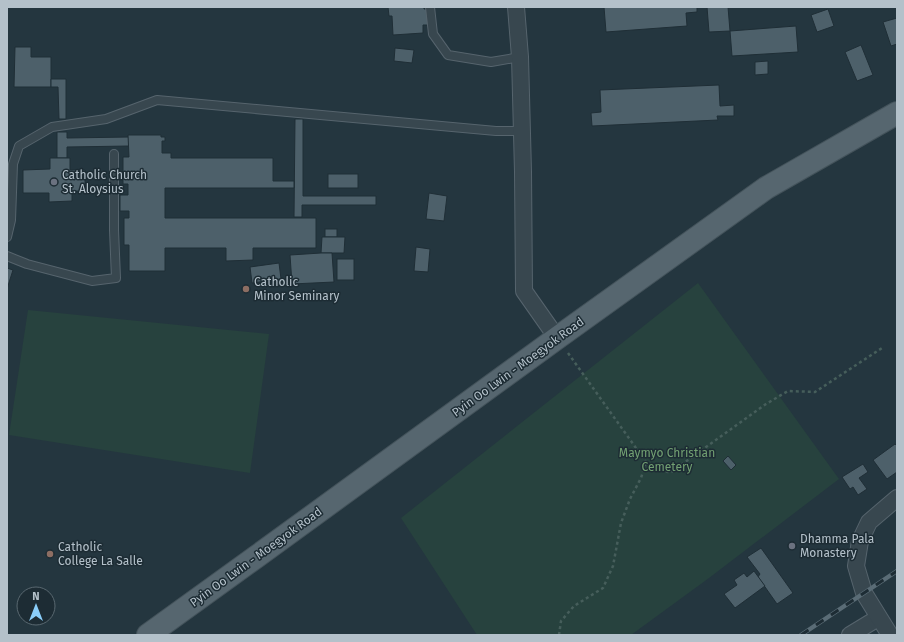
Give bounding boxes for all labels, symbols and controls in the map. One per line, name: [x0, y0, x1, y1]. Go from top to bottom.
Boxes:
place label: Catholic Church St. Aloysius: [62, 168, 147, 196]
marker: Catholic Church St. Aloysius: [49, 177, 59, 187]
place label: Catholic Minor Seminary: [254, 275, 340, 303]
marker: Catholic Minor Seminary: [241, 284, 251, 294]
street label: Pyin Oo Lwin - Moegyok Road: [449, 314, 587, 420]
park label: Maymyo Christian Cemetery: [619, 446, 715, 474]
street label: Pyin Oo Lwin - Moegyok Road: [187, 504, 325, 610]
place label: Dhamma Pala Monastery: [800, 532, 874, 560]
place label: Catholic College La Salle: [58, 540, 143, 568]
marker: Dhamma Pala Monastery: [787, 541, 797, 551]
marker: Catholic College La Salle: [45, 549, 55, 559]
north arrow: [16, 586, 56, 626]
text: N: [32, 590, 40, 603]

